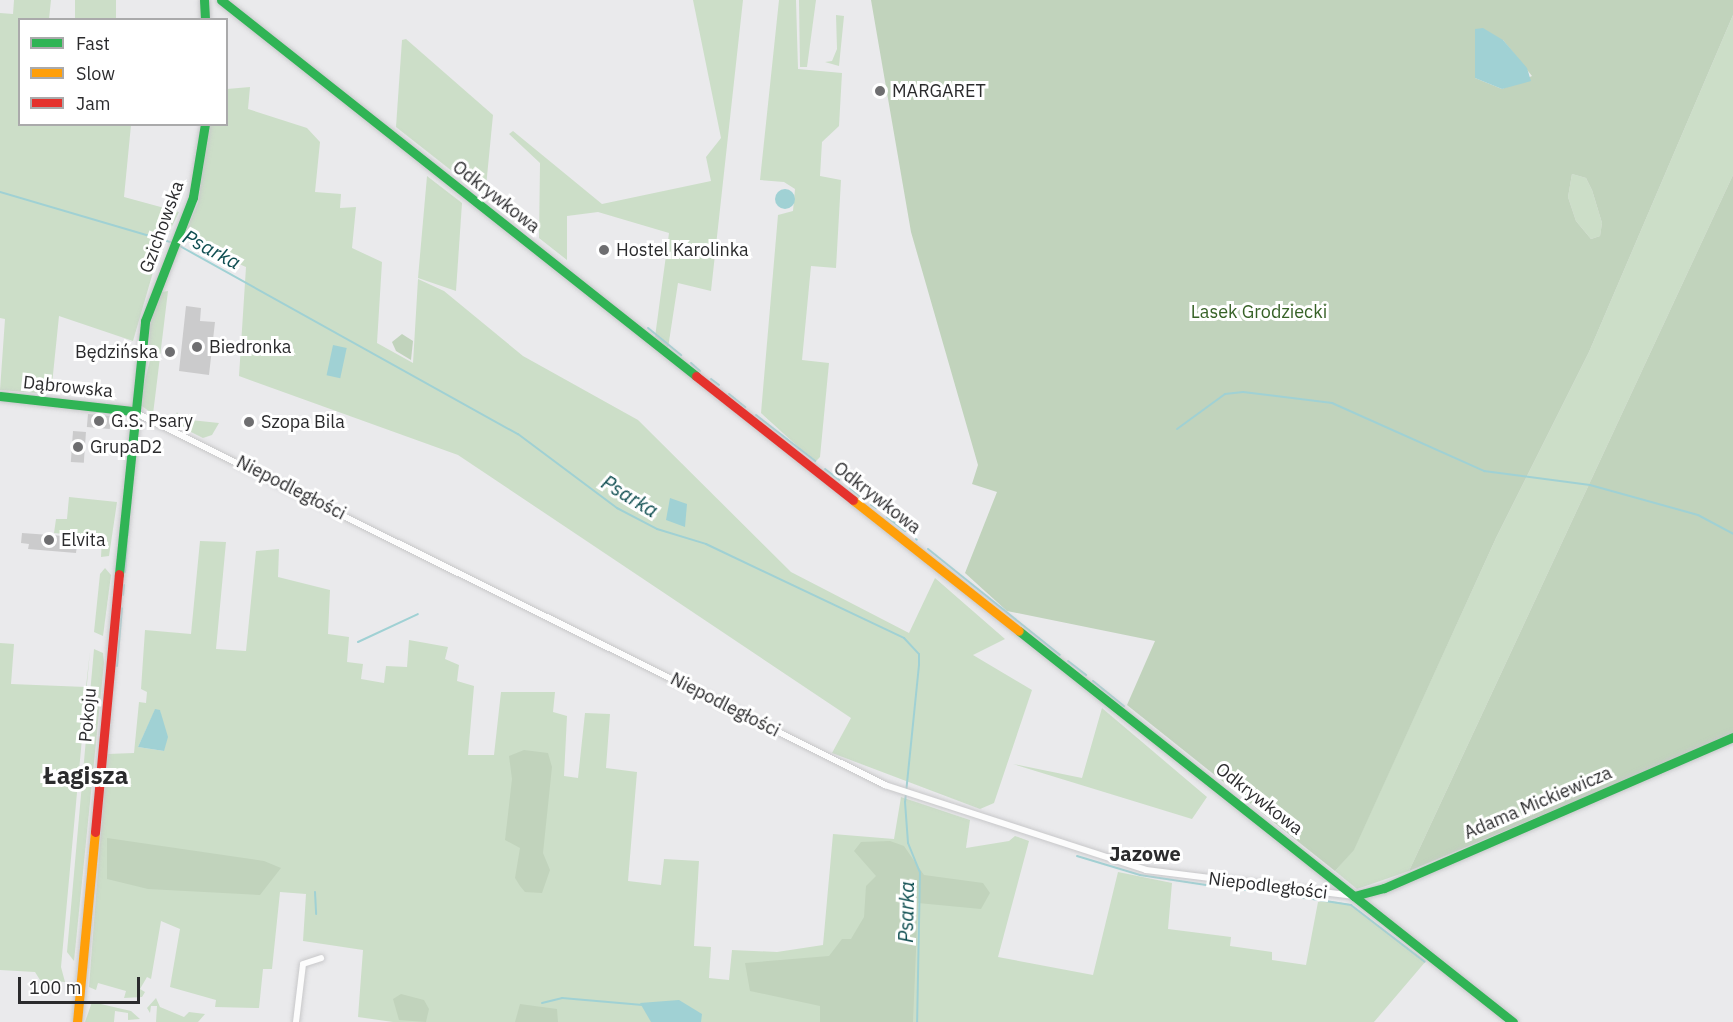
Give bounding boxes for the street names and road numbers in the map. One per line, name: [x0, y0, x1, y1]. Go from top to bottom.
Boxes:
street label: Odkrywkowa: [448, 156, 544, 238]
street label: Gzichowska: [135, 178, 189, 276]
street label: Dąbrowska: [22, 372, 114, 402]
street label: Niepodległości: [233, 451, 349, 525]
street label: Odkrywkowa: [829, 457, 925, 539]
street label: Niepodległości: [667, 668, 783, 742]
street label: Pokoju: [75, 687, 101, 743]
street label: Odkrywkowa: [1211, 758, 1307, 840]
street label: Adama Mickiewicza: [1461, 762, 1615, 844]
street label: Niepodległości: [1207, 868, 1329, 904]

